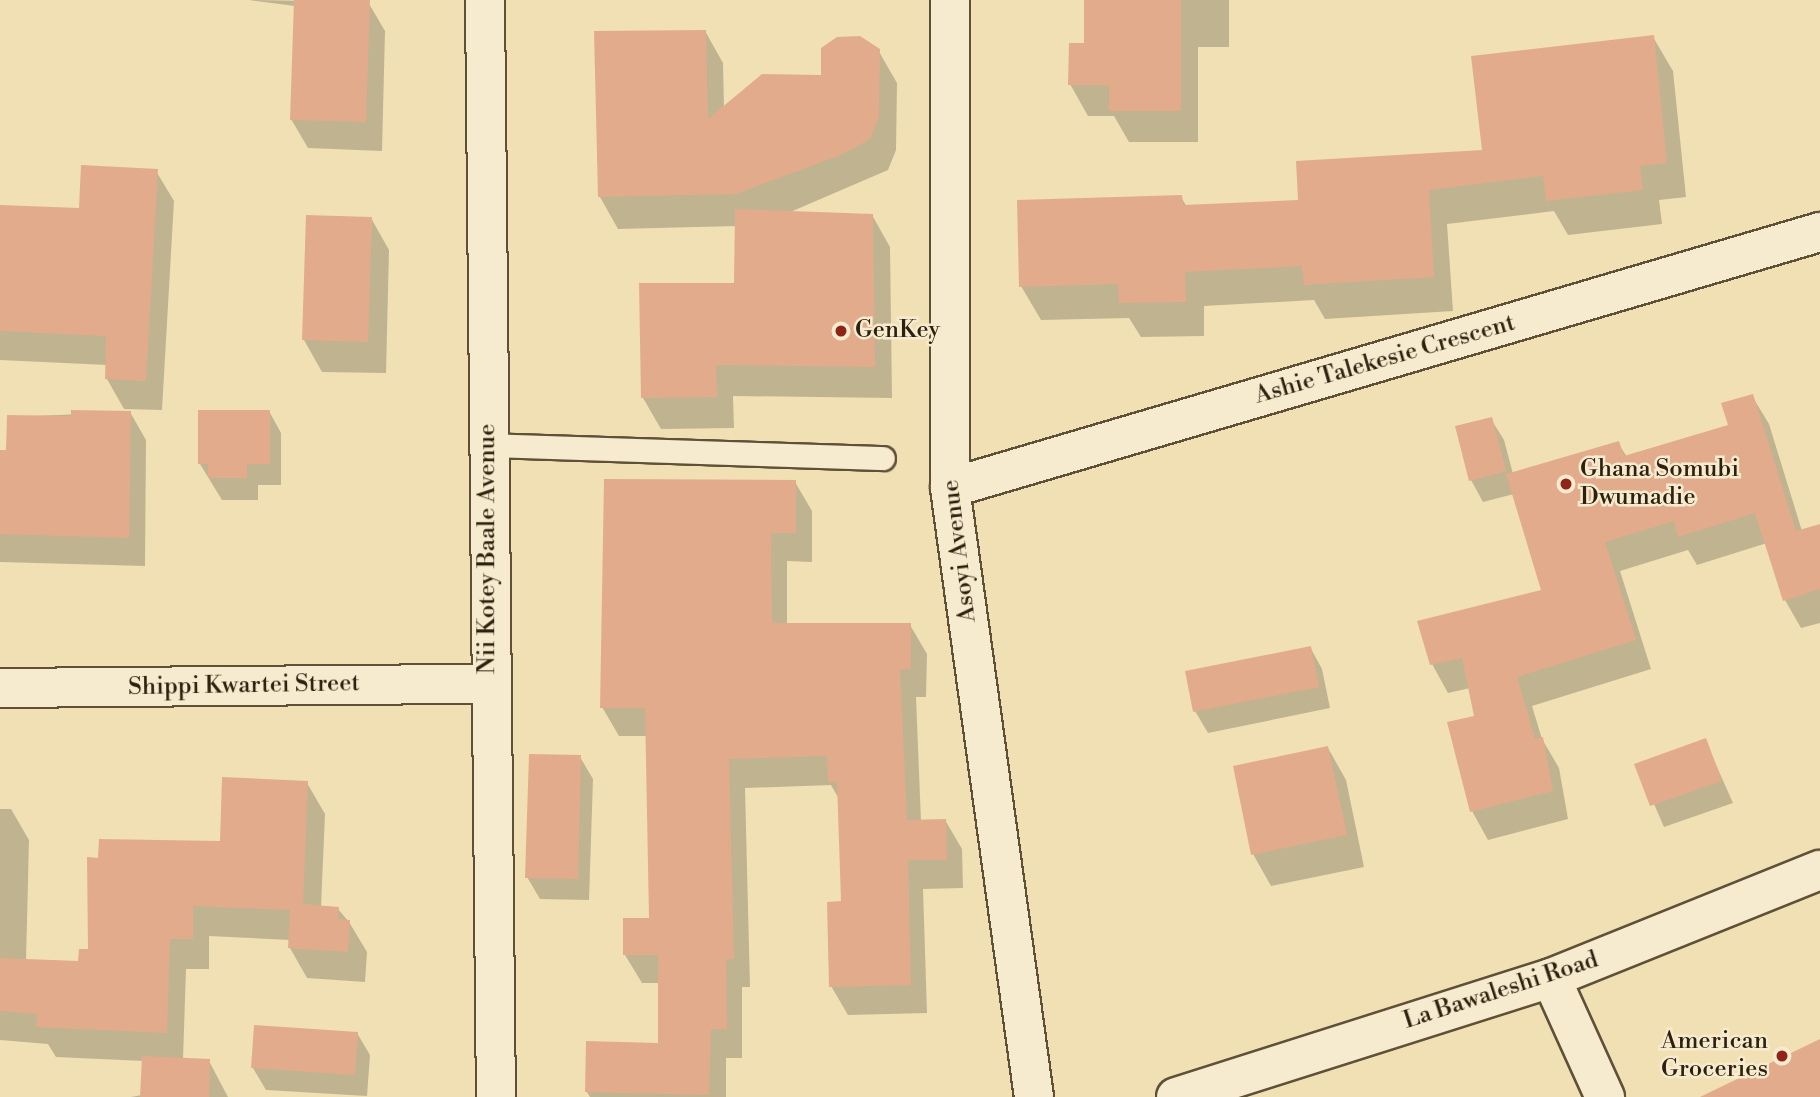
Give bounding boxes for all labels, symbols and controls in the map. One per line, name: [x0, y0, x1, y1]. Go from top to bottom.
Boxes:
street label: Ashie Talekesie Crescent: [1252, 309, 1518, 411]
place label: GenKey: [855, 317, 940, 345]
marker: GenKey: [833, 323, 849, 339]
street label: Nii Kotey Baale Avenue: [474, 424, 502, 674]
place label: Ghana Somubi Dwumadie: [1580, 456, 1739, 512]
marker: Ghana Somubi Dwumadie: [1558, 476, 1574, 492]
street label: Asoyi Avenue: [937, 478, 983, 624]
street label: Shippi Kwartei Street: [128, 670, 360, 702]
street label: La Bawaleshi Road: [1400, 946, 1602, 1036]
place label: American Groceries: [1661, 1028, 1768, 1084]
marker: American Groceries: [1774, 1048, 1790, 1064]

